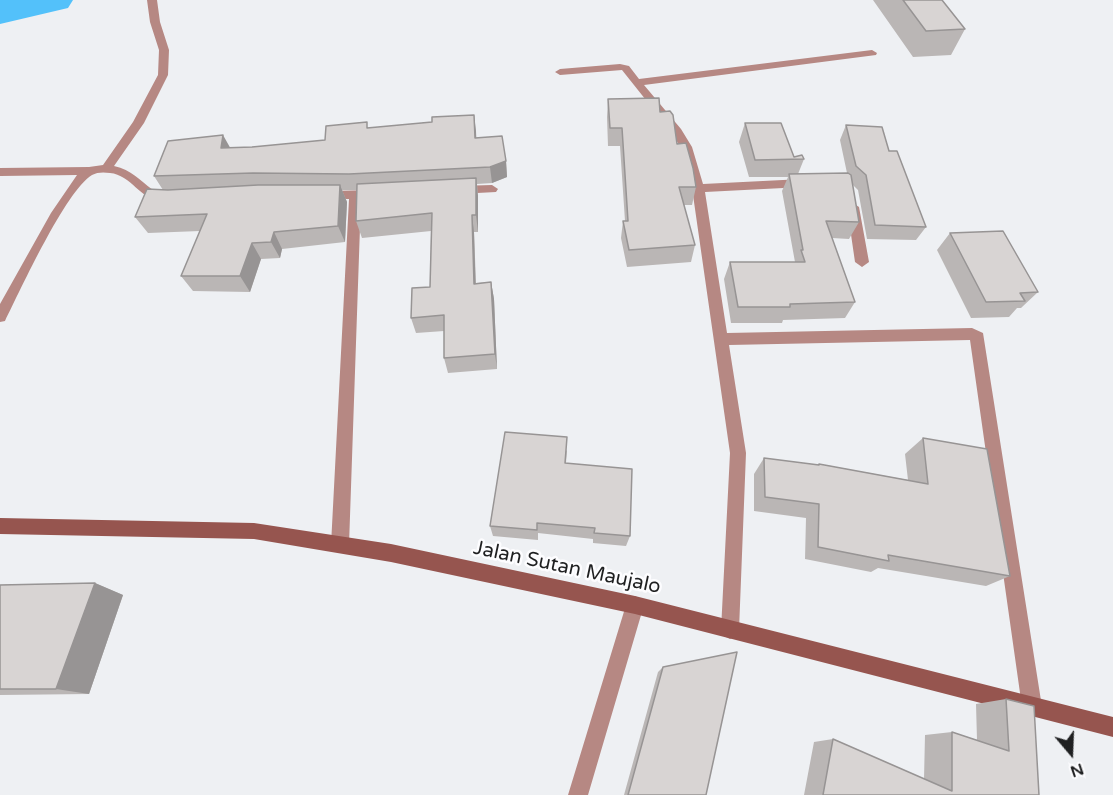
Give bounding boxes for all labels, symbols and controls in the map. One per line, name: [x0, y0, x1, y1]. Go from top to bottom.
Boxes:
street label: Jalan Sutan Maujalo: [471, 536, 663, 600]
north arrow: [1041, 723, 1101, 783]
text: N: [1068, 758, 1086, 782]

